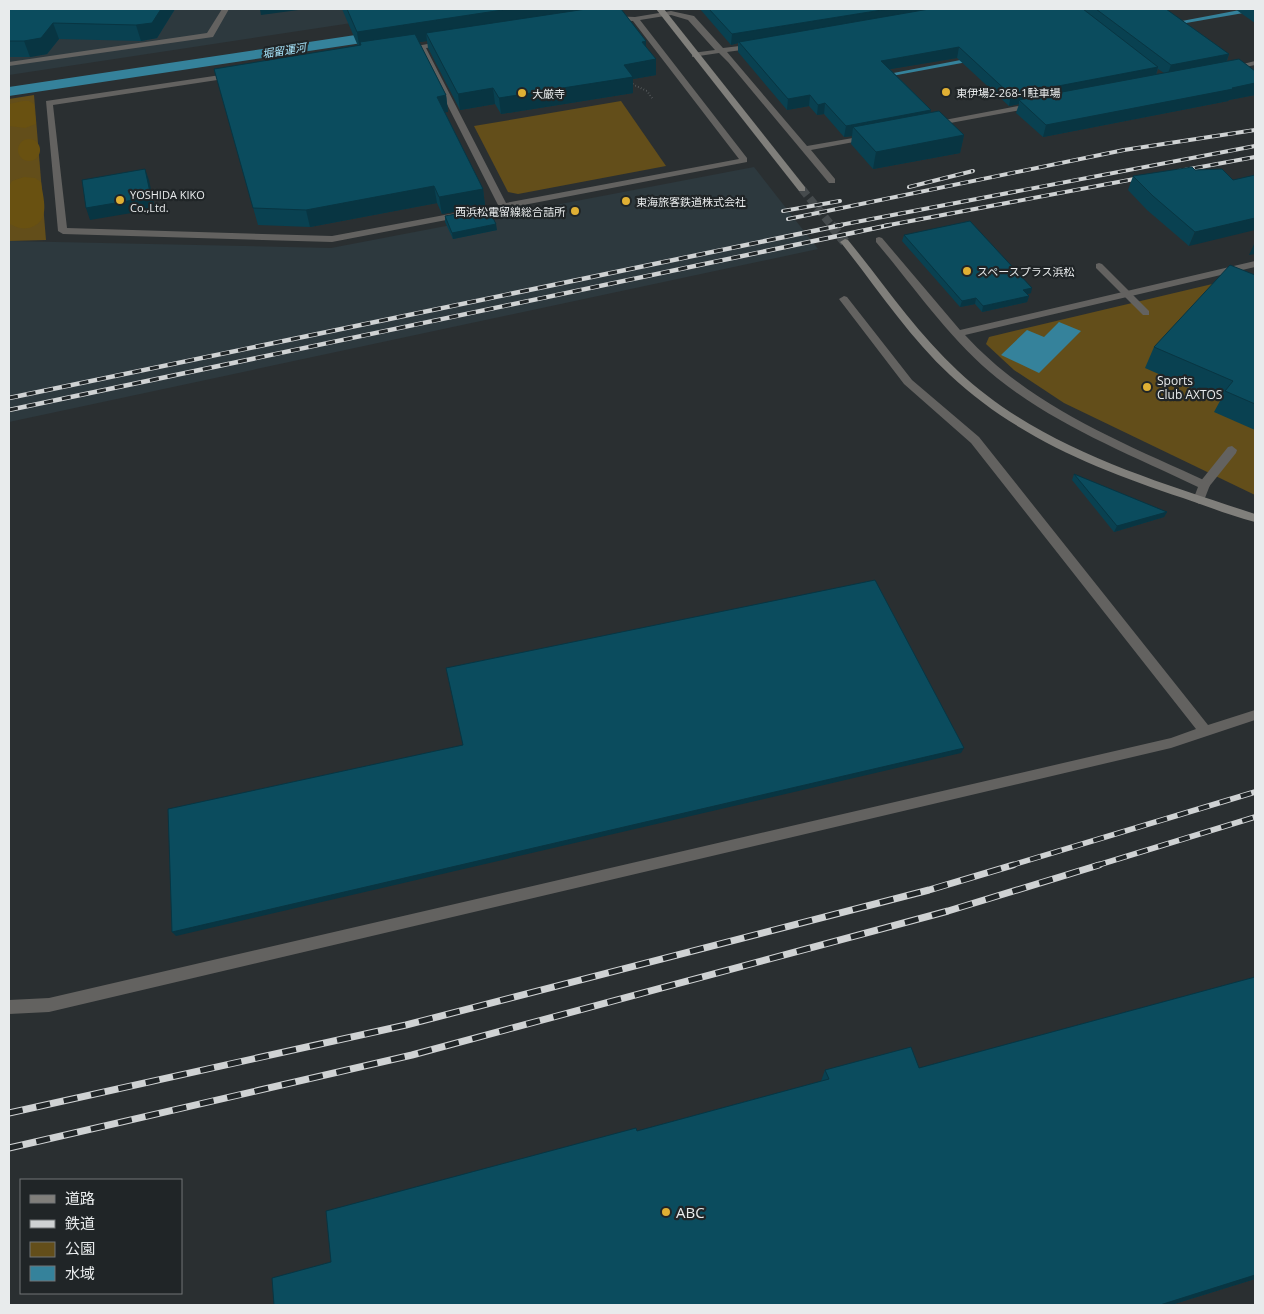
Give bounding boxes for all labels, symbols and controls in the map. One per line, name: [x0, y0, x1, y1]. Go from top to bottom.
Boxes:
water label: 堀留運河: [261, 39, 309, 61]
place label: 東伊場2-268-1駐車場: [956, 85, 1061, 100]
place label: 大厳寺: [532, 86, 565, 101]
marker: 東伊場2-268-1駐車場: [940, 86, 952, 98]
marker: 大厳寺: [516, 87, 528, 99]
place label: YOSHIDA KIKO Co.,Ltd.: [130, 187, 205, 215]
marker: YOSHIDA KIKO Co.,Ltd.: [114, 194, 126, 206]
place label: 東海旅客鉄道株式会社: [636, 194, 746, 209]
marker: 東海旅客鉄道株式会社: [620, 195, 632, 207]
place label: 西浜松電留線総合詰所: [455, 204, 566, 219]
marker: 西浜松電留線総合詰所: [569, 205, 581, 217]
place label: スペースプラス浜松: [977, 264, 1074, 279]
marker: スペースプラス浜松: [961, 265, 973, 277]
place label: Sports Club AXTOS: [1157, 372, 1222, 403]
marker: Sports Club AXTOS: [1141, 381, 1153, 393]
legend: [20, 1179, 182, 1294]
text: 道路: [65, 1188, 95, 1208]
place label: ABC: [676, 1202, 705, 1222]
marker: ABC: [660, 1206, 672, 1218]
text: 鉄道: [65, 1213, 95, 1233]
text: 公園: [65, 1238, 95, 1258]
text: 水域: [65, 1263, 95, 1283]

